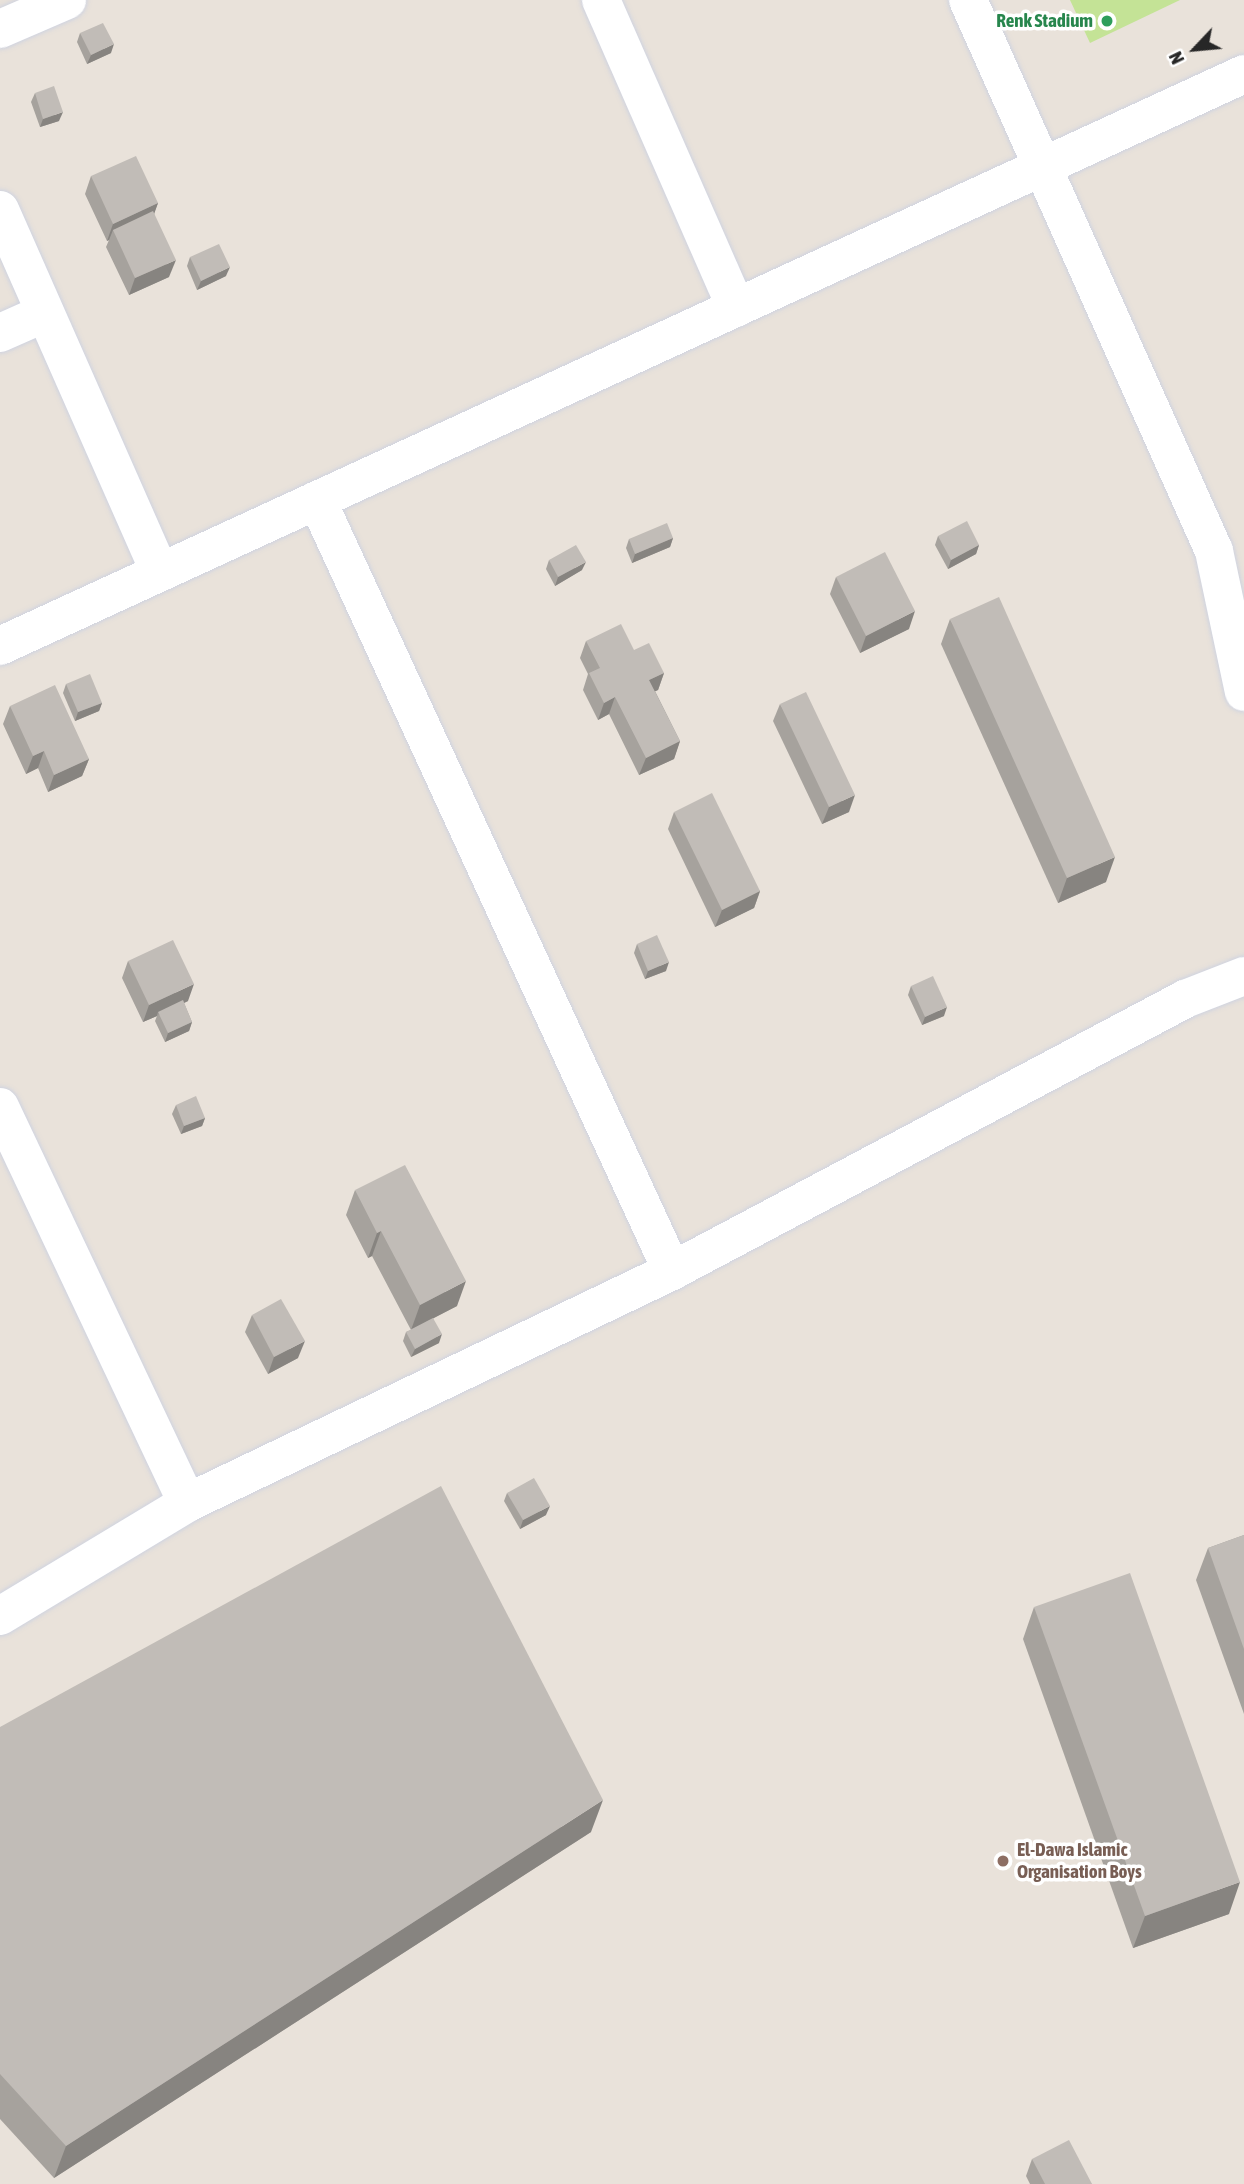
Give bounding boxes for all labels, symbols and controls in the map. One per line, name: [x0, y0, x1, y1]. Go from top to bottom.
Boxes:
place label: Renk Stadium: [996, 10, 1093, 32]
marker: Renk Stadium: [1099, 13, 1115, 29]
north arrow: [1160, 14, 1230, 84]
text: N: [1164, 48, 1188, 68]
place label: El-Dawa Islamic Organisation Boys: [1017, 1839, 1142, 1883]
marker: El-Dawa Islamic Organisation Boys: [995, 1853, 1011, 1869]

